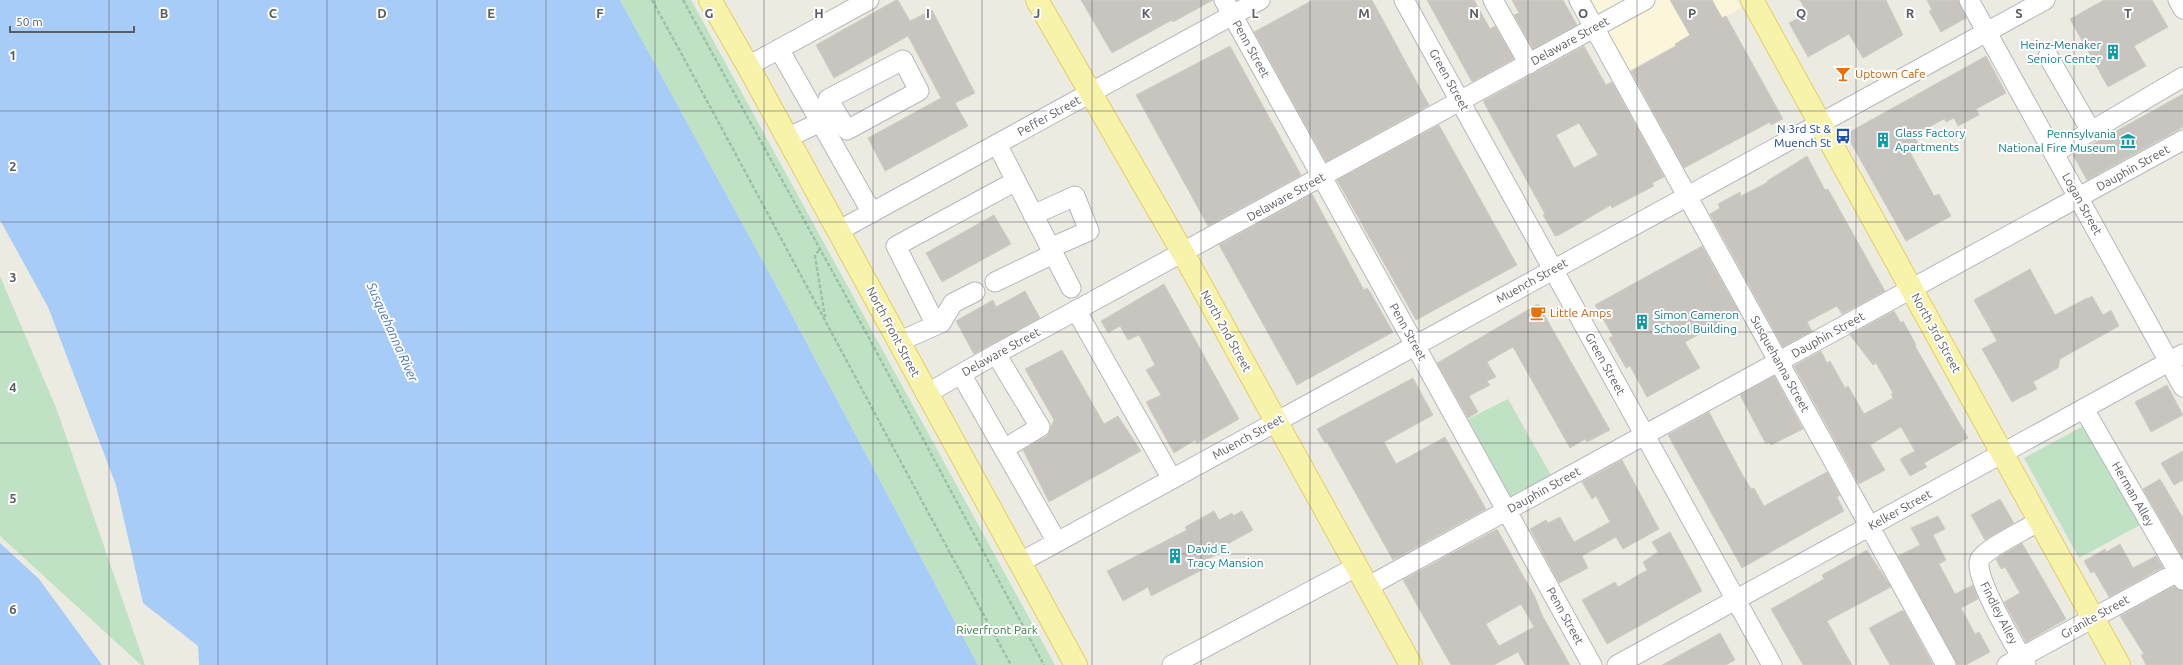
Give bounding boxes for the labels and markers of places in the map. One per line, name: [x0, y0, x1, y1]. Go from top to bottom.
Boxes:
place label: Heinz-Menaker Senior Center: [2020, 38, 2101, 65]
building icon: Heinz-Menaker Senior Center: [2104, 43, 2122, 61]
bar icon: Uptown Cafe: [1834, 65, 1852, 83]
place label: Uptown Cafe: [1855, 67, 1926, 80]
place label: N 3rd St & Muench St: [1774, 122, 1831, 149]
place label: Glass Factory Apartments: [1895, 126, 1966, 153]
bus stop icon: N 3rd St & Muench St: [1834, 127, 1852, 145]
place label: Pennsylvania National Fire Museum: [1998, 127, 2116, 154]
building icon: Glass Factory Apartments: [1874, 131, 1892, 149]
museum icon: Pennsylvania National Fire Museum: [2119, 132, 2137, 150]
cafe icon: Little Amps: [1529, 304, 1547, 322]
place label: Little Amps: [1550, 306, 1611, 319]
place label: Simon Cameron School Building: [1654, 308, 1739, 335]
building icon: Simon Cameron School Building: [1633, 313, 1651, 331]
place label: David E. Tracy Mansion: [1187, 542, 1264, 569]
building icon: David E. Tracy Mansion: [1166, 547, 1184, 565]

